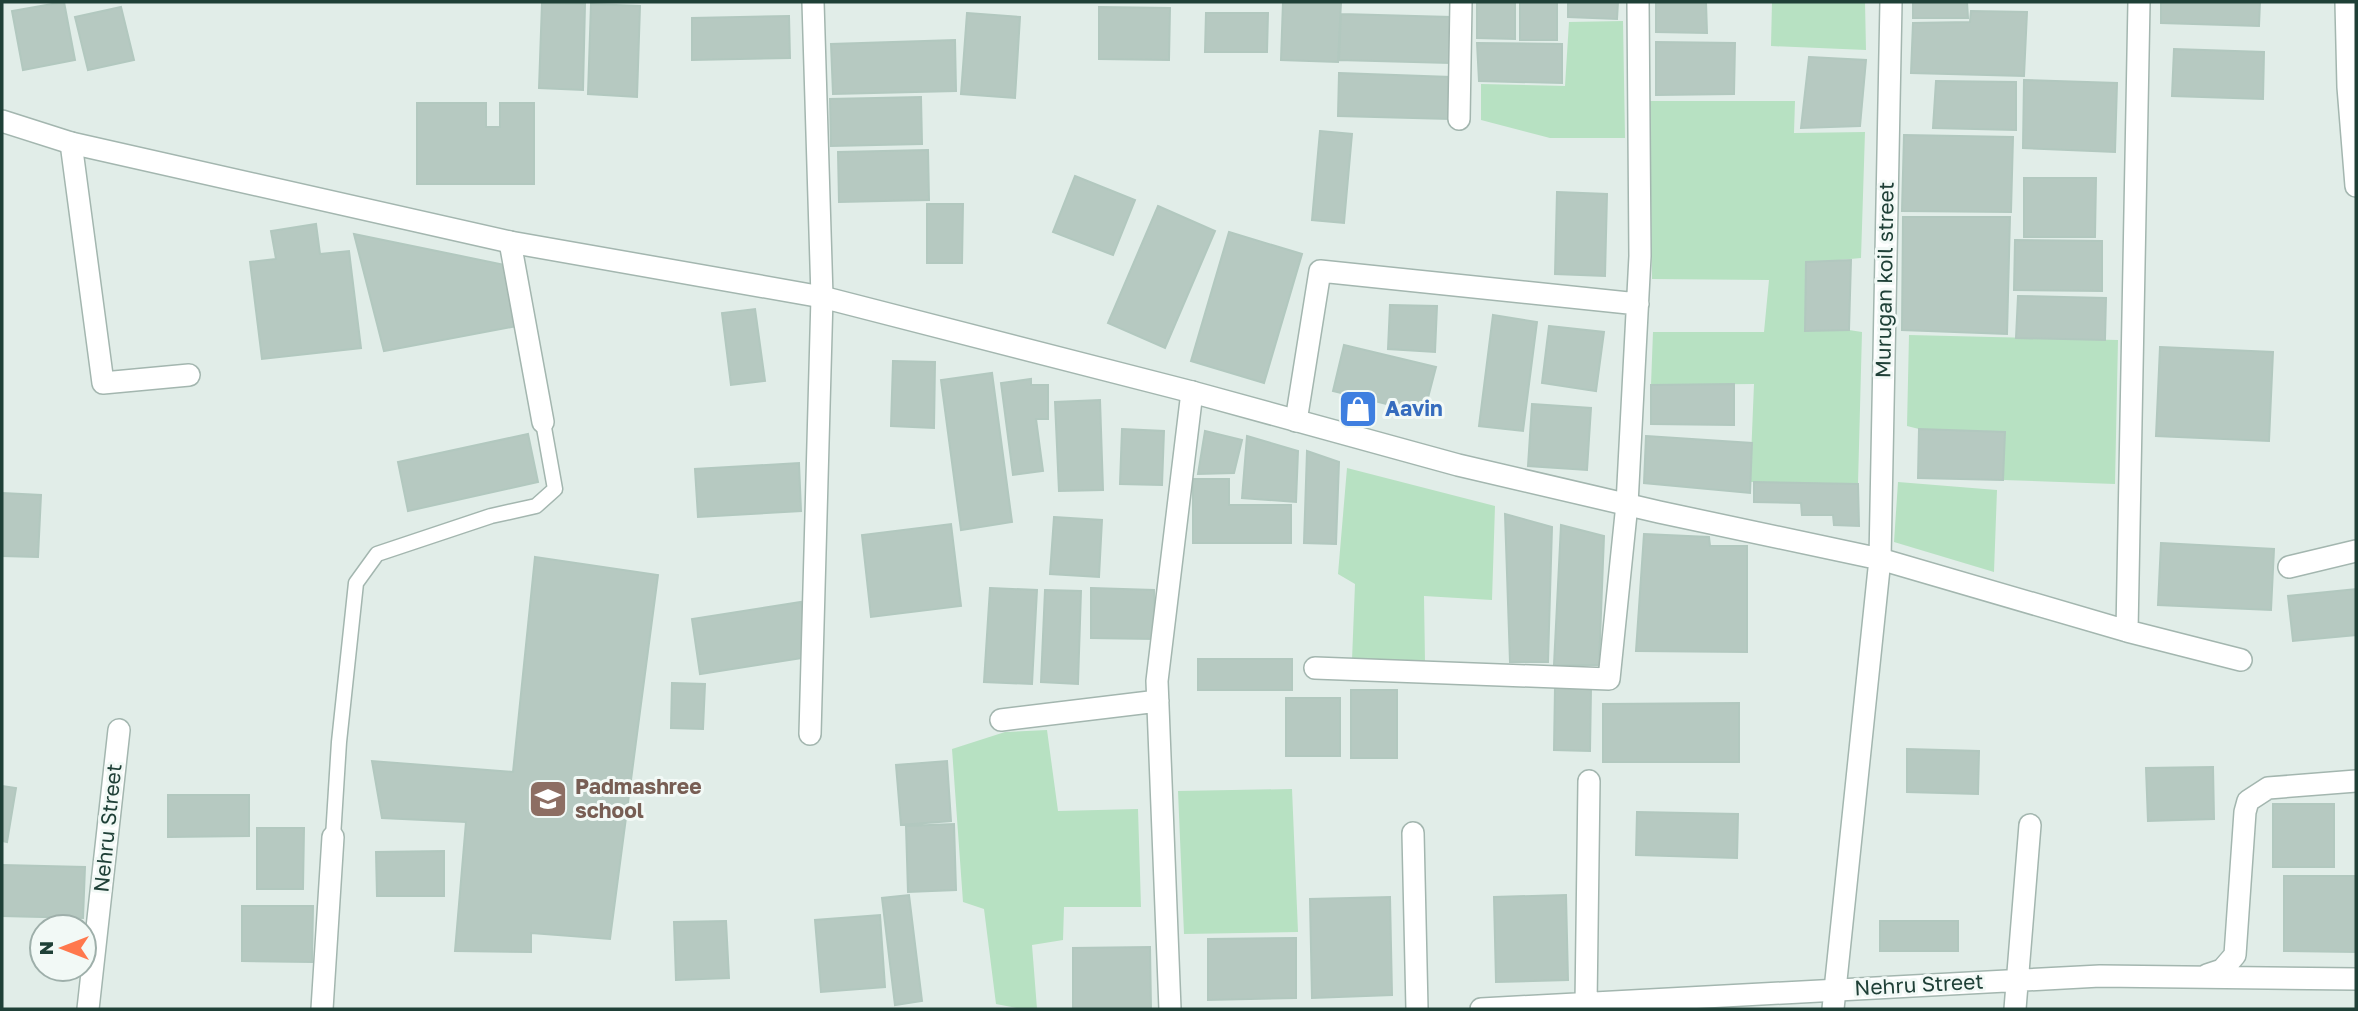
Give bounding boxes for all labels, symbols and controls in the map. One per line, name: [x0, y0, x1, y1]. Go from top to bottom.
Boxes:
street label: Murugan koil street: [1869, 182, 1899, 378]
shop icon: Aavin: [1337, 388, 1379, 430]
place label: Aavin: [1385, 395, 1443, 421]
street label: Nehru Street: [87, 762, 127, 894]
place label: Padmashree school: [575, 773, 702, 823]
school or university icon: Padmashree school: [527, 778, 569, 820]
north arrow: [28, 913, 98, 983]
text: N: [34, 941, 57, 955]
street label: Nehru Street: [1854, 968, 1984, 1000]

